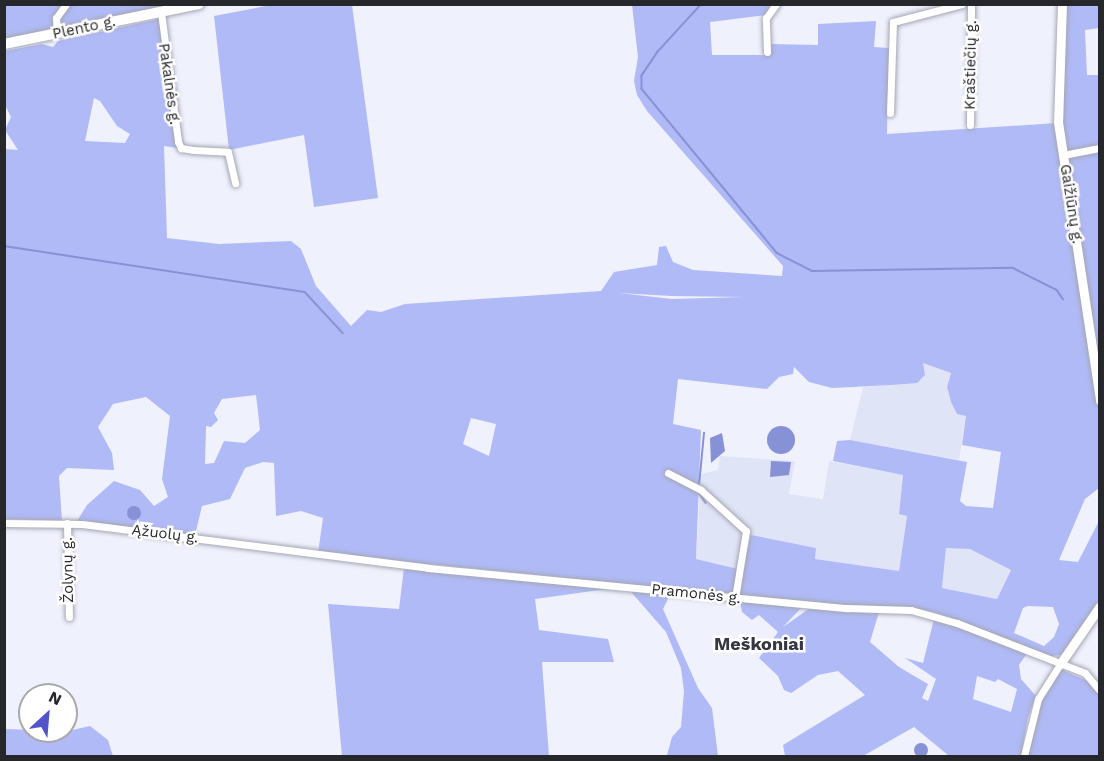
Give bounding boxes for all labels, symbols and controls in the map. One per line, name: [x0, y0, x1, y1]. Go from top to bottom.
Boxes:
street label: Plento g.: [51, 13, 117, 43]
street label: Kraštiečių g.: [961, 20, 981, 110]
street label: Pakalnės g.: [154, 42, 184, 126]
street label: Gaižiūnų g.: [1056, 163, 1086, 245]
street label: Ąžuolų g.: [131, 521, 199, 547]
street label: Žolynų g.: [58, 537, 78, 603]
street label: Pramonės g.: [650, 580, 742, 608]
district label: Meškoniai: [714, 633, 804, 655]
north arrow: [18, 683, 78, 743]
text: N: [46, 687, 65, 709]

